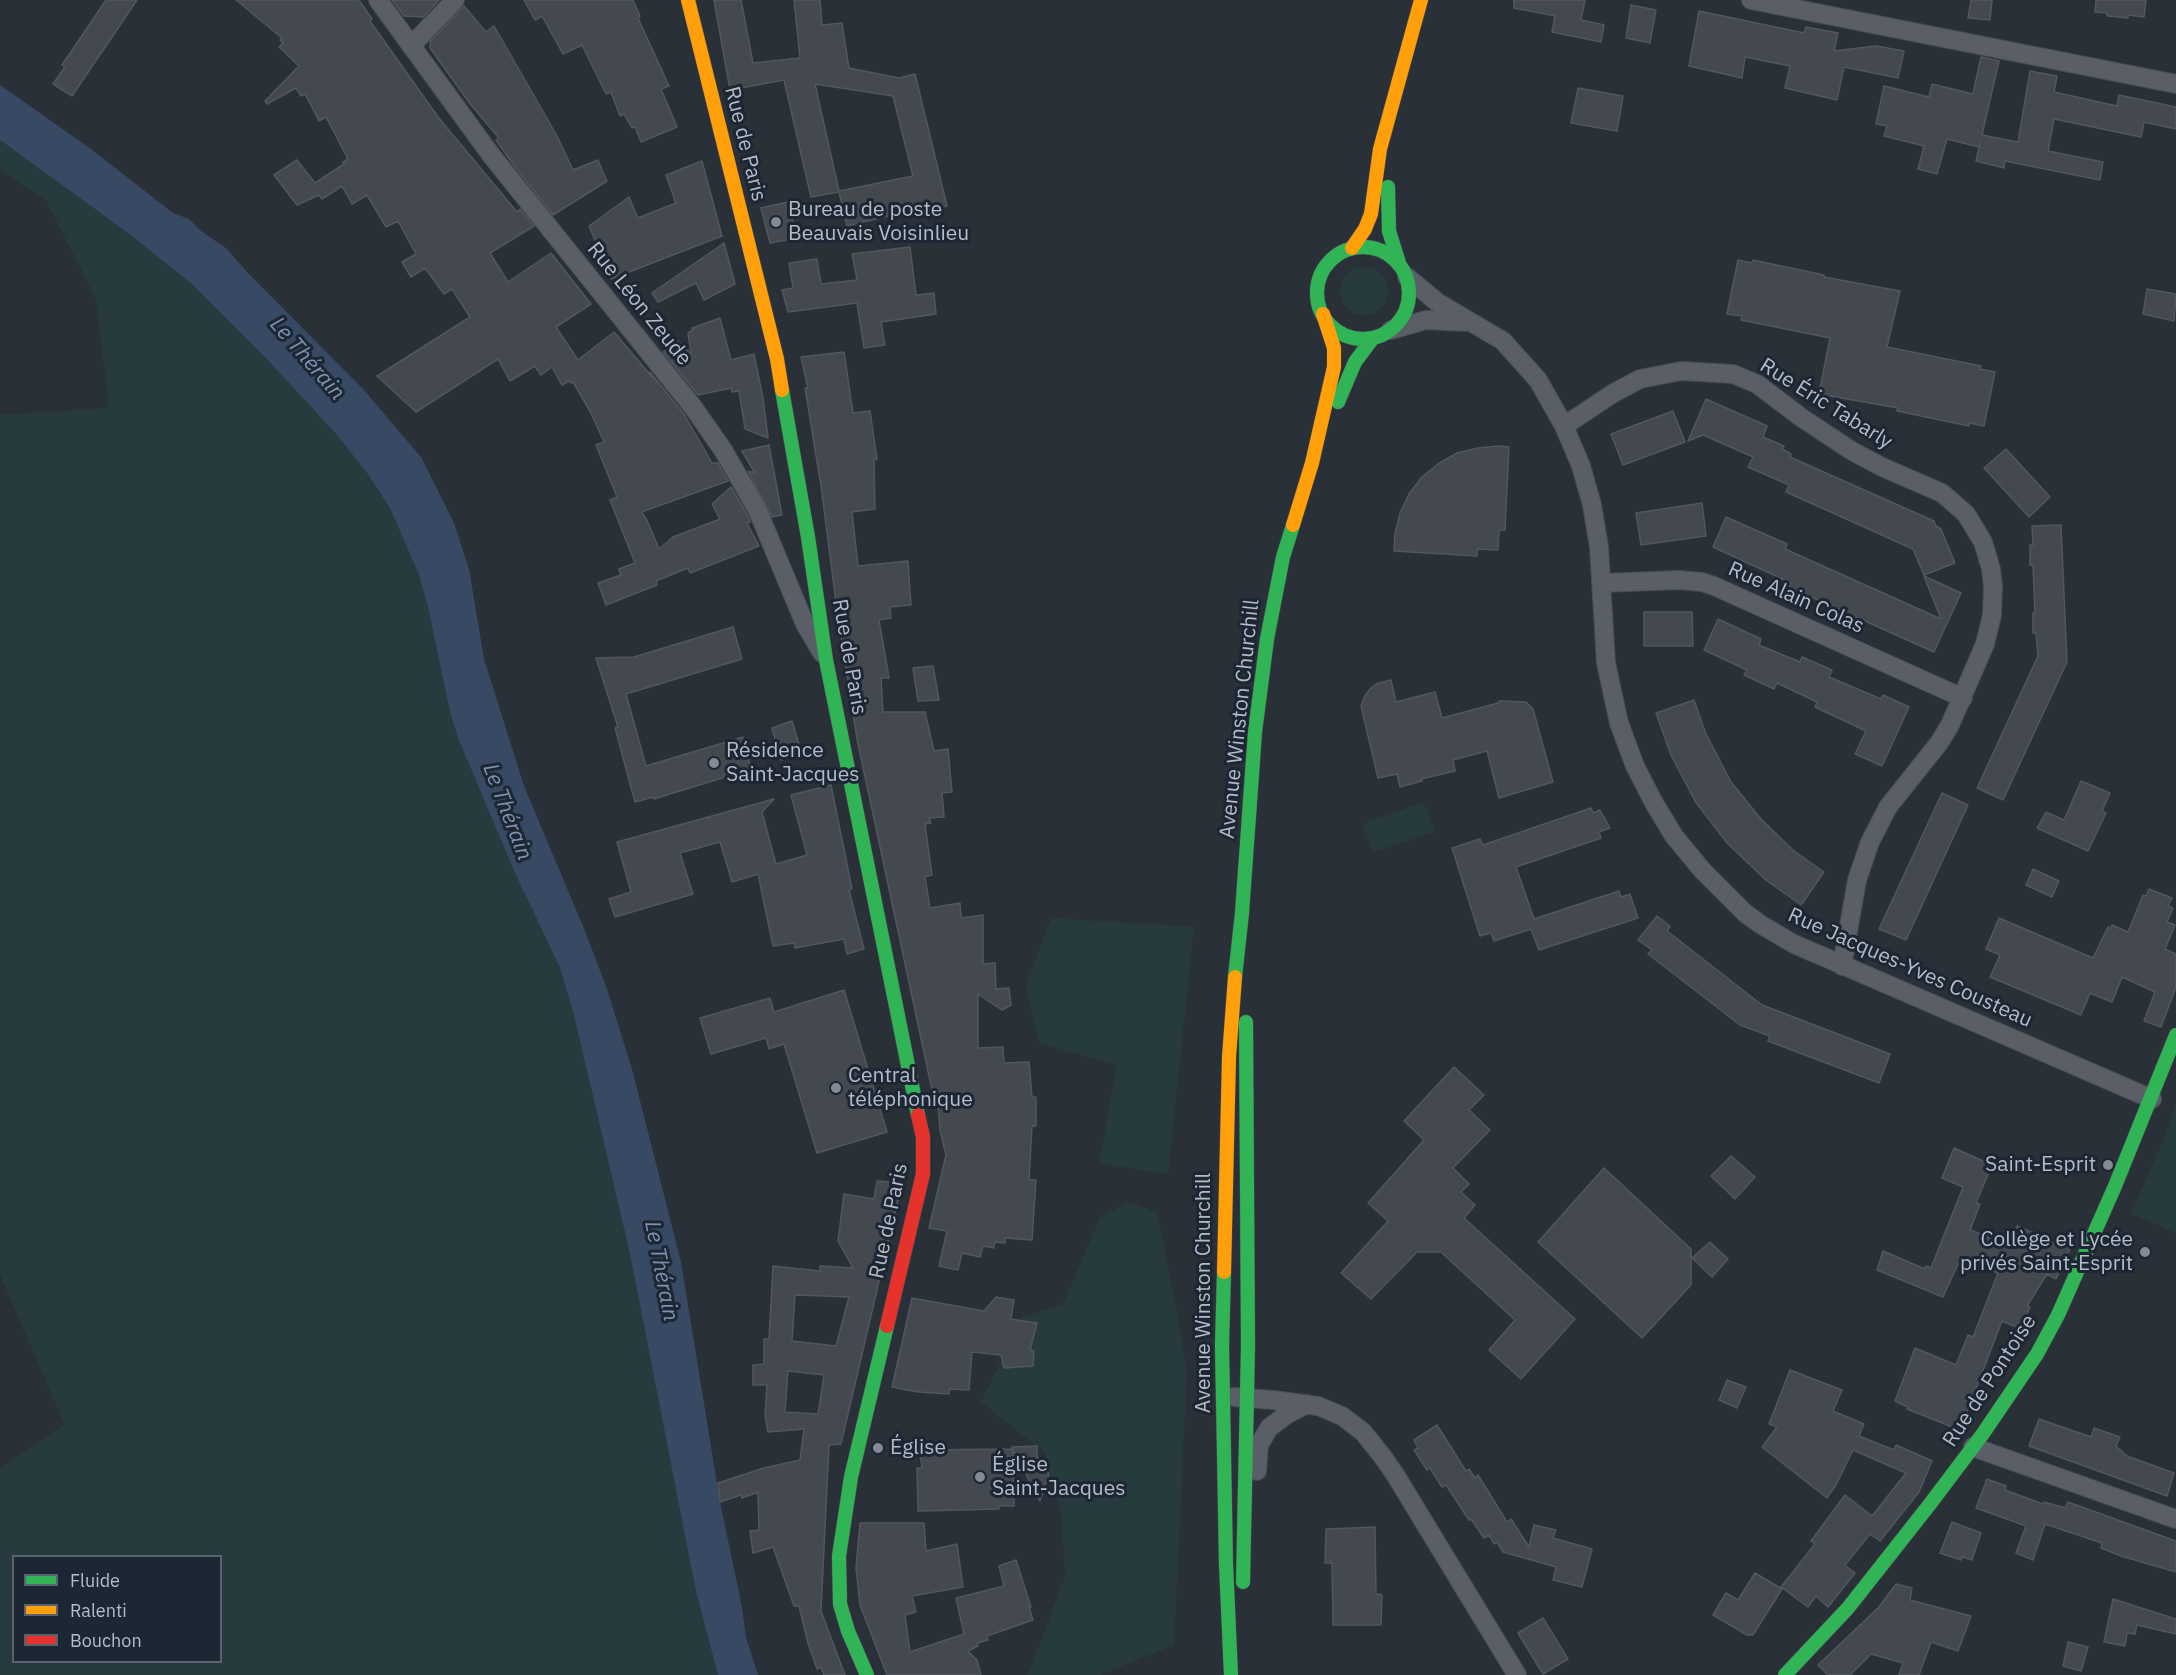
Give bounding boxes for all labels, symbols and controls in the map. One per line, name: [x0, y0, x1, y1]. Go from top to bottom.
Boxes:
street label: Rue de Paris: [719, 84, 771, 204]
place label: Bureau de poste Beauvais Voisinlieu: [788, 197, 969, 247]
marker: Bureau de poste Beauvais Voisinlieu: [769, 215, 783, 229]
street label: Rue Léon Zeude: [582, 237, 696, 371]
water label: Le Thérain: [264, 312, 350, 406]
street label: Rue Éric Tabarly: [1755, 353, 1897, 455]
street label: Rue Alain Colas: [1724, 557, 1868, 639]
street label: Rue de Paris: [826, 597, 872, 717]
street label: Avenue Winston Churchill: [1215, 598, 1265, 840]
place label: Résidence Saint-Jacques: [726, 738, 860, 788]
marker: Résidence Saint-Jacques: [707, 756, 721, 770]
water label: Le Thérain: [476, 760, 538, 864]
street label: Rue Jacques-Yves Cousteau: [1784, 903, 2036, 1033]
place label: Central téléphonique: [848, 1063, 973, 1113]
marker: Central téléphonique: [829, 1081, 843, 1095]
place label: Saint-Esprit: [1985, 1152, 2096, 1178]
marker: Saint-Esprit: [2101, 1158, 2115, 1172]
street label: Rue de Paris: [864, 1161, 914, 1281]
street label: Avenue Winston Churchill: [1191, 1173, 1217, 1413]
water label: Le Thérain: [638, 1219, 684, 1323]
place label: Collège et Lycée privés Saint-Esprit: [1960, 1227, 2133, 1277]
marker: Collège et Lycée privés Saint-Esprit: [2138, 1245, 2152, 1259]
street label: Rue de Pontoise: [1938, 1310, 2042, 1452]
place label: Église: [890, 1435, 946, 1461]
marker: Église: [871, 1441, 885, 1455]
place label: Église Saint-Jacques: [992, 1452, 1126, 1502]
marker: Église Saint-Jacques: [973, 1470, 987, 1484]
legend: [12, 1555, 222, 1663]
text: Fluide: [70, 1569, 120, 1592]
text: Ralenti: [70, 1599, 127, 1622]
text: Bouchon: [70, 1629, 142, 1652]

